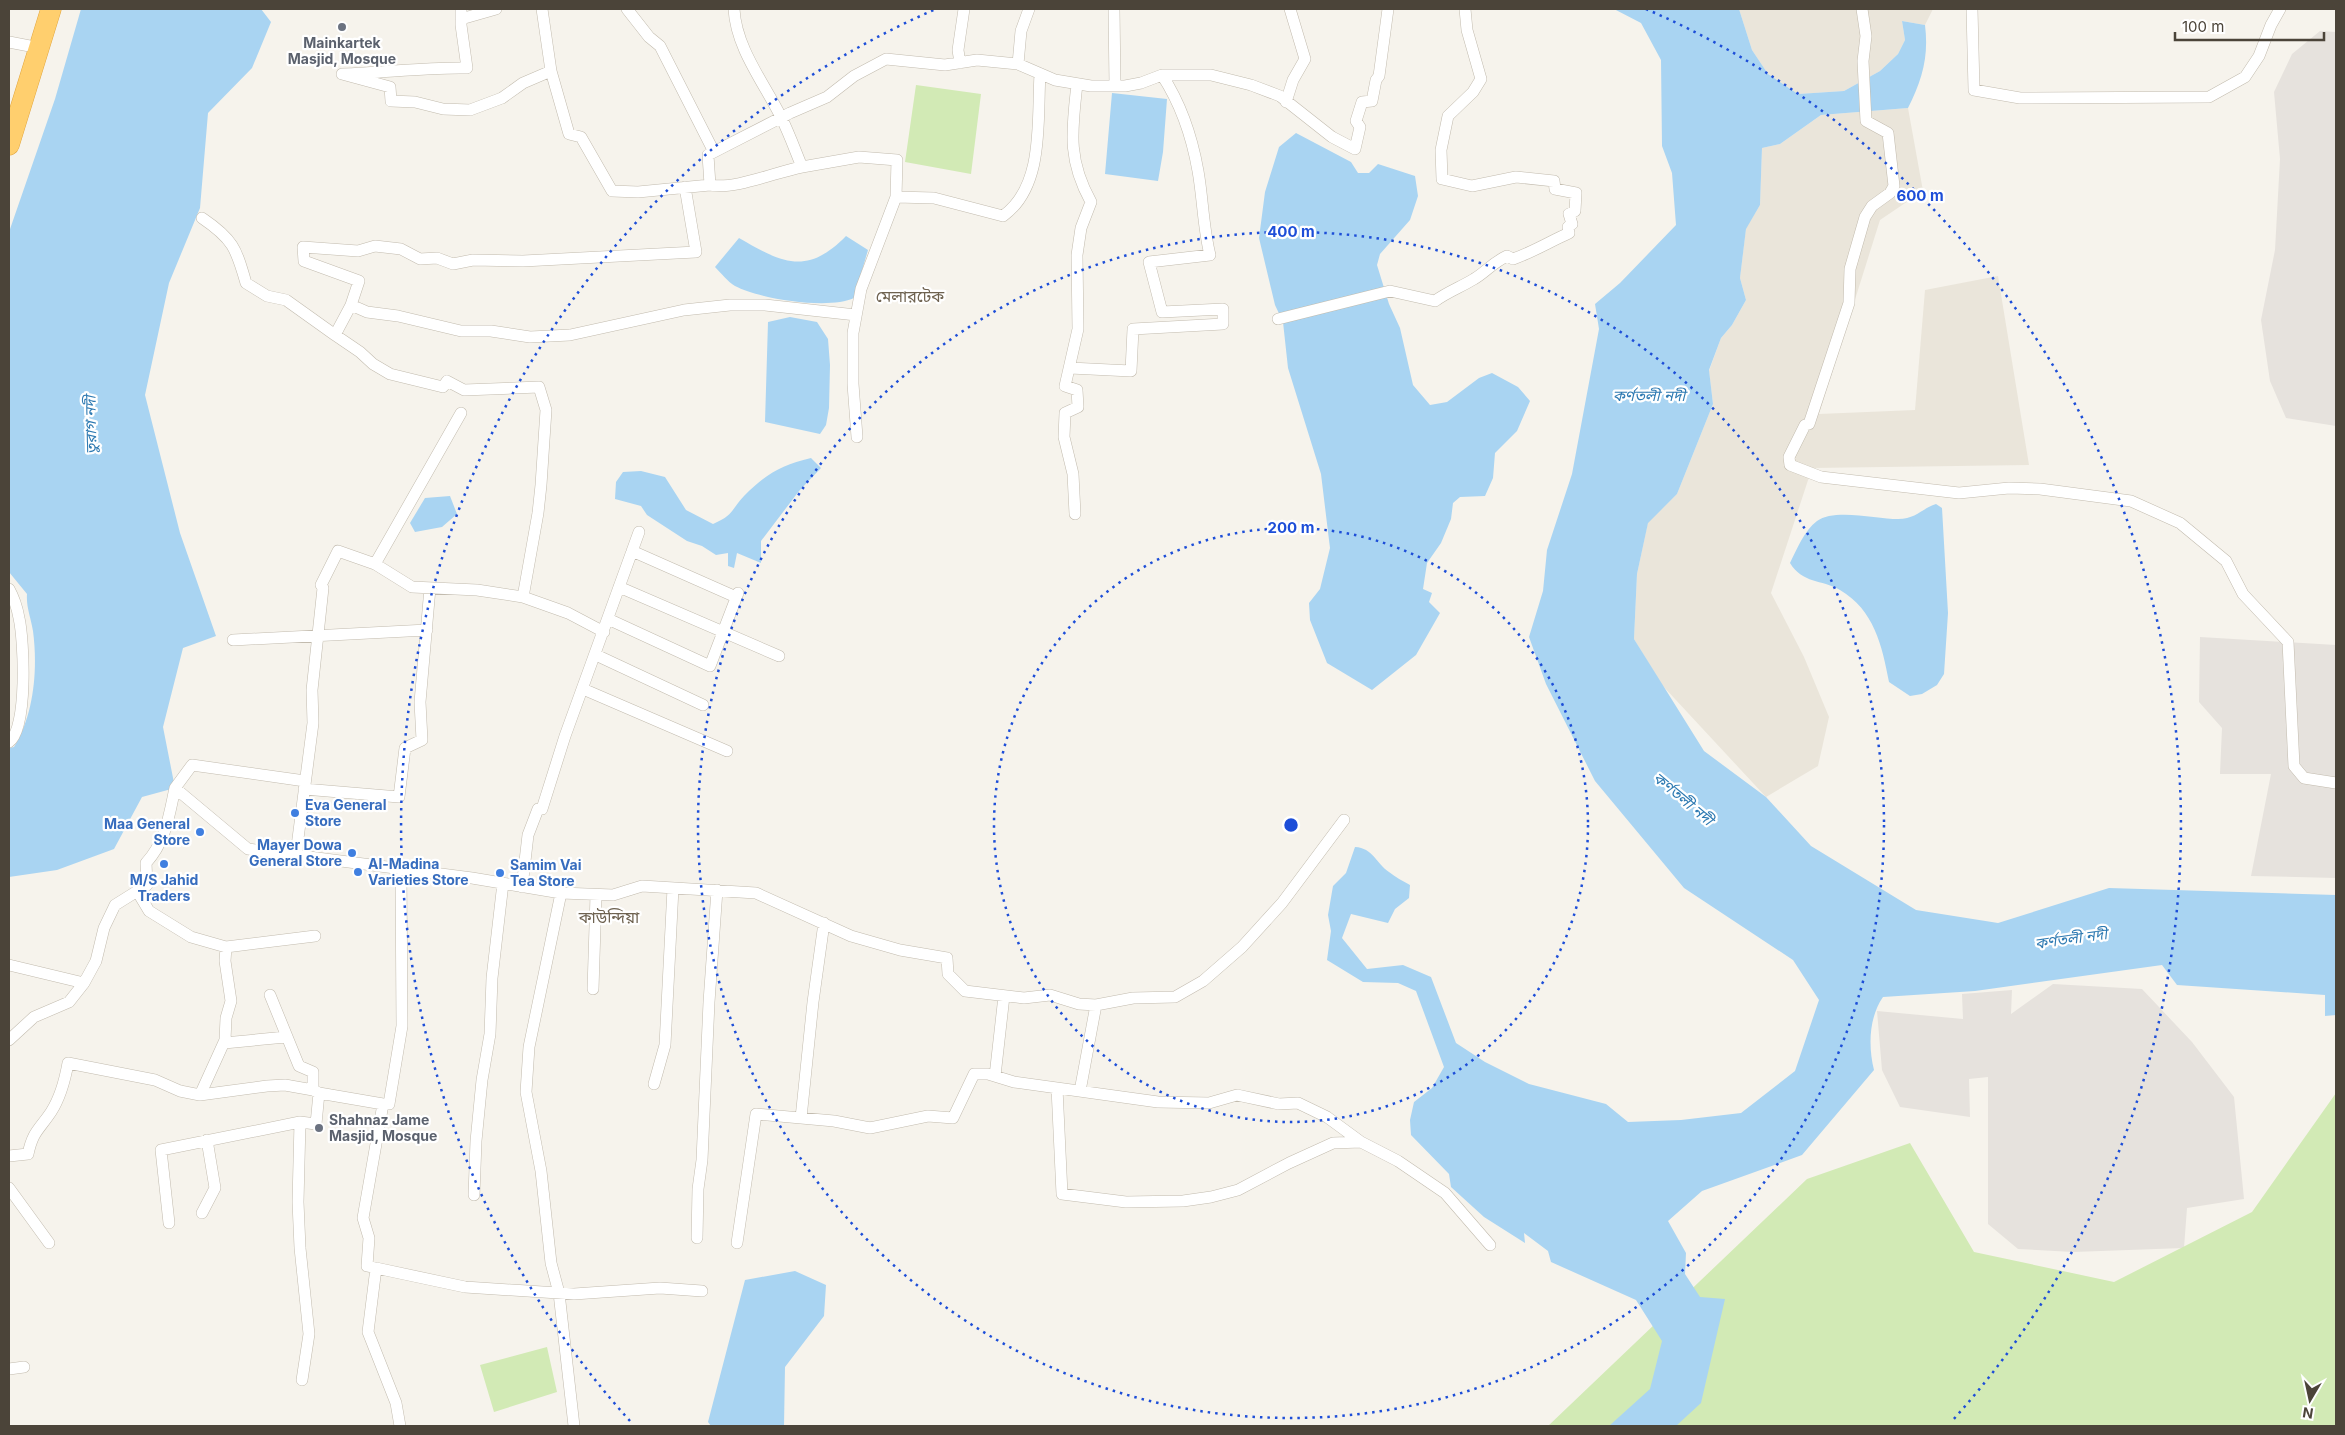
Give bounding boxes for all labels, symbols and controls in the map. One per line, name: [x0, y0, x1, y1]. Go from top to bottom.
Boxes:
scale bar: [2175, 10, 2324, 42]
text: 100 m: [2182, 17, 2224, 36]
marker: Mainkartek Masjid, Mosque: [336, 21, 348, 33]
place label: Mainkartek Masjid, Mosque: [288, 34, 396, 67]
text: 600 m: [1896, 186, 1944, 205]
text: 400 m: [1267, 222, 1315, 241]
district label: মেলারটেক: [876, 286, 945, 306]
water label: কর্ণতলী নদী: [1613, 386, 1688, 405]
water label: তুরাগ নদী: [80, 392, 101, 455]
text: 200 m: [1268, 518, 1314, 537]
water label: কর্ণতলী নদী: [1649, 768, 1720, 831]
place label: Eva General Store: [305, 796, 387, 829]
marker: Eva General Store: [289, 807, 301, 819]
place label: Maa General Store: [104, 815, 190, 848]
centre of rings: [1282, 816, 1300, 834]
marker: Maa General Store: [194, 826, 206, 838]
place label: Mayer Dowa General Store: [249, 836, 342, 869]
marker: Mayer Dowa General Store: [346, 847, 358, 859]
place label: Al-Madina Varieties Store: [368, 855, 469, 888]
place label: Samim Vai Tea Store: [510, 856, 582, 889]
marker: M/S Jahid Traders: [158, 858, 170, 870]
marker: Al-Madina Varieties Store: [352, 866, 364, 878]
marker: Samim Vai Tea Store: [494, 867, 506, 879]
place label: M/S Jahid Traders: [130, 871, 198, 904]
district label: কাউন্দিয়া: [578, 907, 640, 927]
water label: কর্ণতলী নদী: [2034, 924, 2111, 953]
place label: Shahnaz Jame Masjid, Mosque: [329, 1111, 437, 1144]
marker: Shahnaz Jame Masjid, Mosque: [313, 1122, 325, 1134]
north arrow: [2285, 1375, 2335, 1425]
text: N: [2301, 1404, 2314, 1423]

